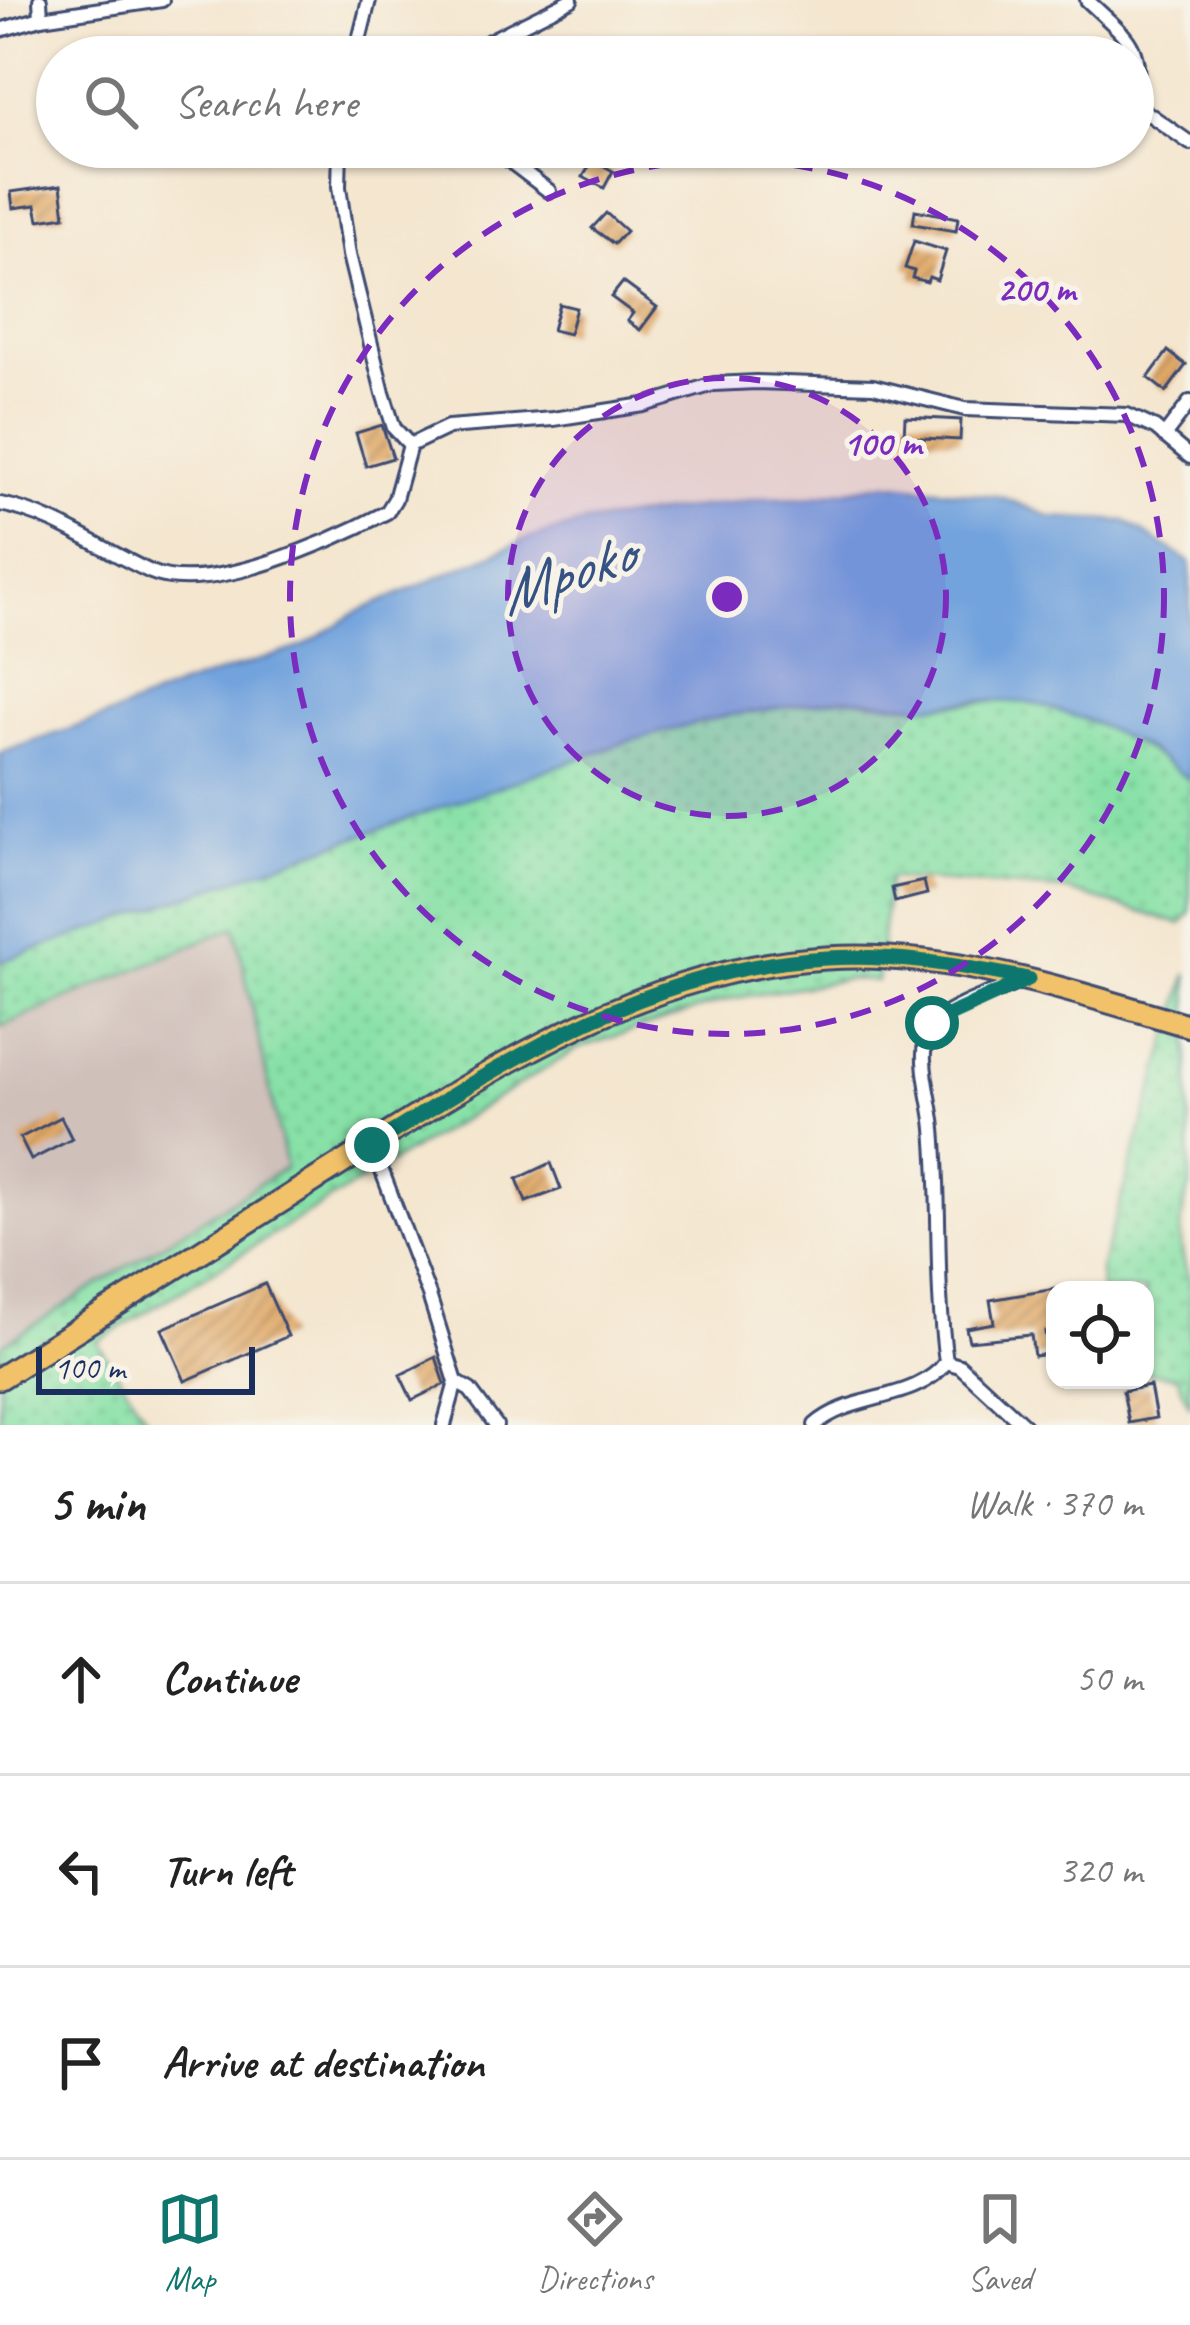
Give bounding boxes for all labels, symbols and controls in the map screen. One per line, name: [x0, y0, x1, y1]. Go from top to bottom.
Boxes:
search box: [36, 36, 1154, 168]
icon: search: [78, 69, 144, 135]
text: Search here: [174, 74, 357, 131]
text: 200 m: [997, 266, 1078, 312]
text: 100 m: [843, 420, 924, 466]
water label: Mpoko: [488, 510, 653, 633]
centre of rings: [706, 576, 748, 618]
route start: [905, 996, 959, 1050]
route end: [345, 1118, 399, 1172]
map controls: [1046, 1281, 1154, 1389]
button: locate: [1046, 1281, 1154, 1389]
scale bar: [36, 1341, 255, 1394]
text: 100 m: [54, 1347, 125, 1389]
text: 5 min: [48, 1471, 145, 1535]
text: Walk · 370 m: [966, 1479, 1142, 1528]
icon: ahead: [48, 1646, 114, 1712]
text: Continue: [162, 1650, 296, 1707]
text: 50 m: [1076, 1654, 1142, 1703]
icon: left: [48, 1838, 114, 1904]
text: Turn left: [162, 1842, 292, 1899]
text: 320 m: [1058, 1846, 1142, 1895]
icon: arrive: [48, 2030, 114, 2096]
text: Arrive at destination: [162, 2034, 484, 2091]
tab: Map: [157, 2186, 223, 2300]
tab: Directions: [538, 2186, 652, 2300]
tab: Saved: [967, 2186, 1033, 2300]

